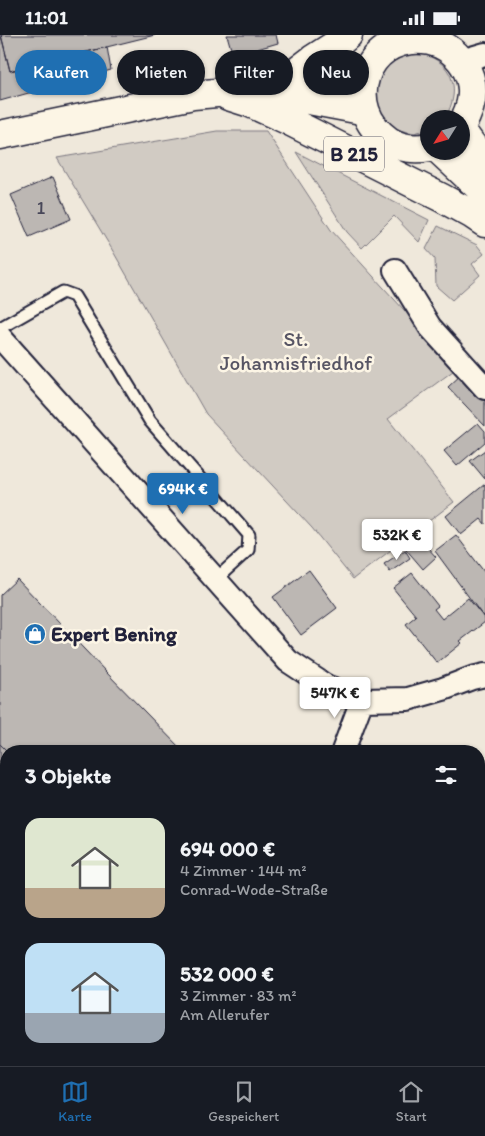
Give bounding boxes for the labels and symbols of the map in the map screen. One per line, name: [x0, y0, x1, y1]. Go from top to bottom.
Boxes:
north arrow: [420, 110, 470, 160]
road number: B 215: [324, 137, 384, 171]
house number: 1: [37, 196, 46, 219]
park label: St. Johannisfriedhof: [220, 326, 372, 375]
pin: 694K €: [142, 473, 224, 515]
pin: 532K €: [356, 519, 438, 561]
place label: Expert Bening: [51, 621, 178, 647]
shop icon: Expert Bening: [23, 622, 47, 646]
pin: 547K €: [294, 677, 376, 719]

